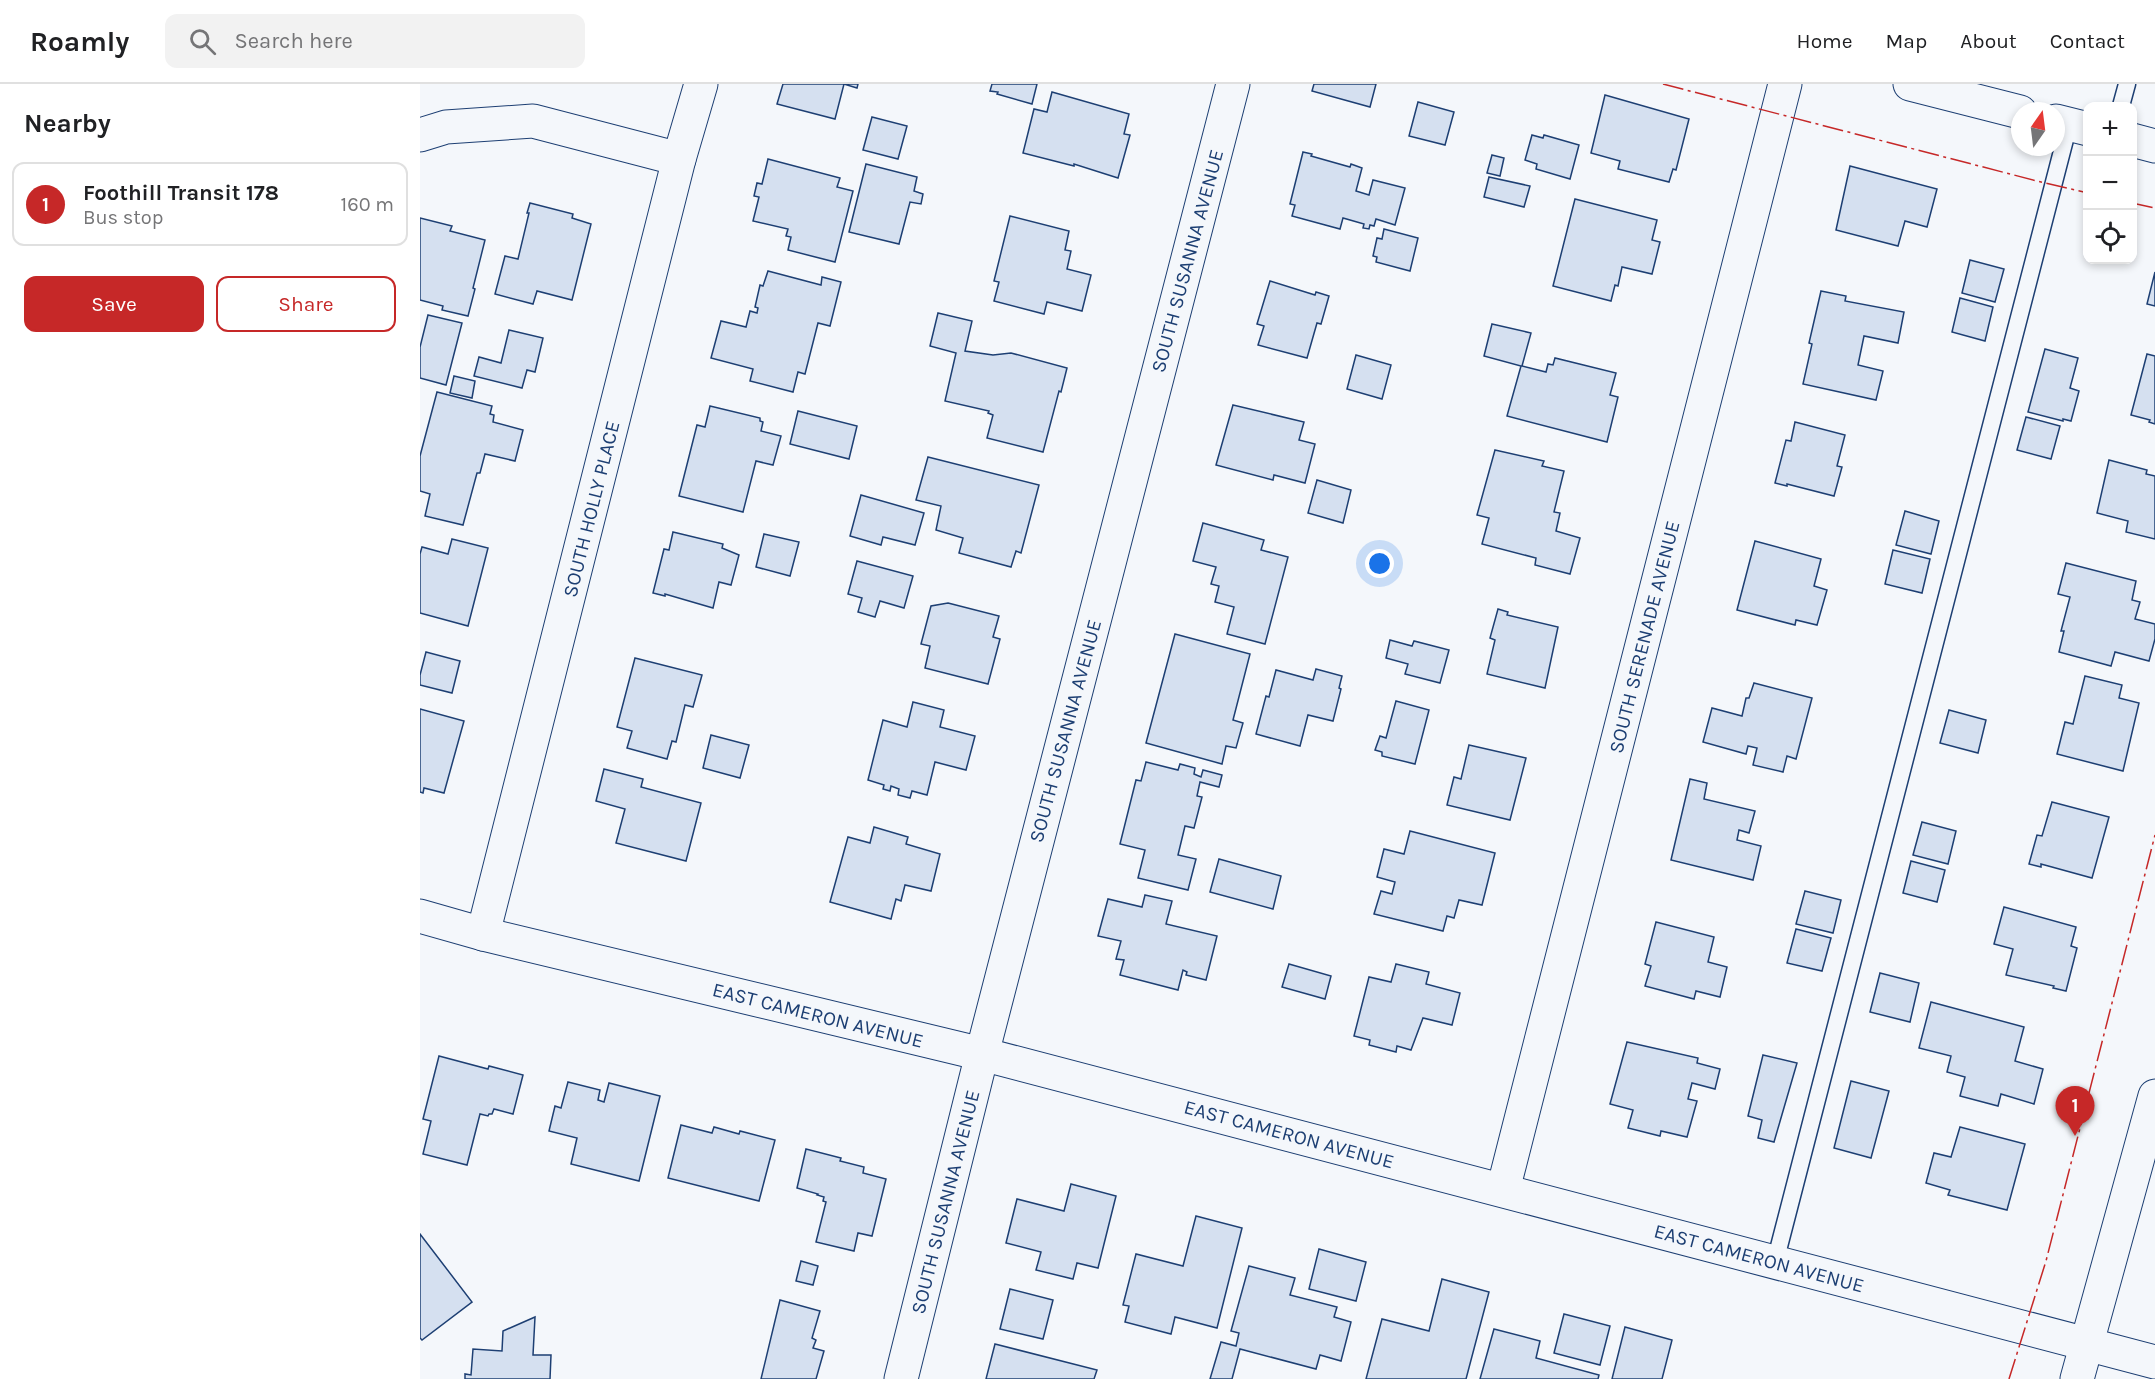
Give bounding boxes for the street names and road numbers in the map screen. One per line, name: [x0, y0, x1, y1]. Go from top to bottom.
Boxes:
street label: SOUTH SUSANNA AVENUE: [1147, 147, 1228, 375]
street label: SOUTH HOLLY PLACE: [558, 419, 625, 600]
street label: SOUTH SERENADE AVENUE: [1604, 518, 1685, 756]
street label: SOUTH SUSANNA AVENUE: [1025, 617, 1106, 845]
street label: EAST CAMERON AVENUE: [710, 978, 926, 1053]
street label: SOUTH SUSANNA AVENUE: [907, 1088, 984, 1316]
street label: EAST CAMERON AVENUE: [1181, 1095, 1396, 1174]
street label: EAST CAMERON AVENUE: [1651, 1219, 1866, 1298]

